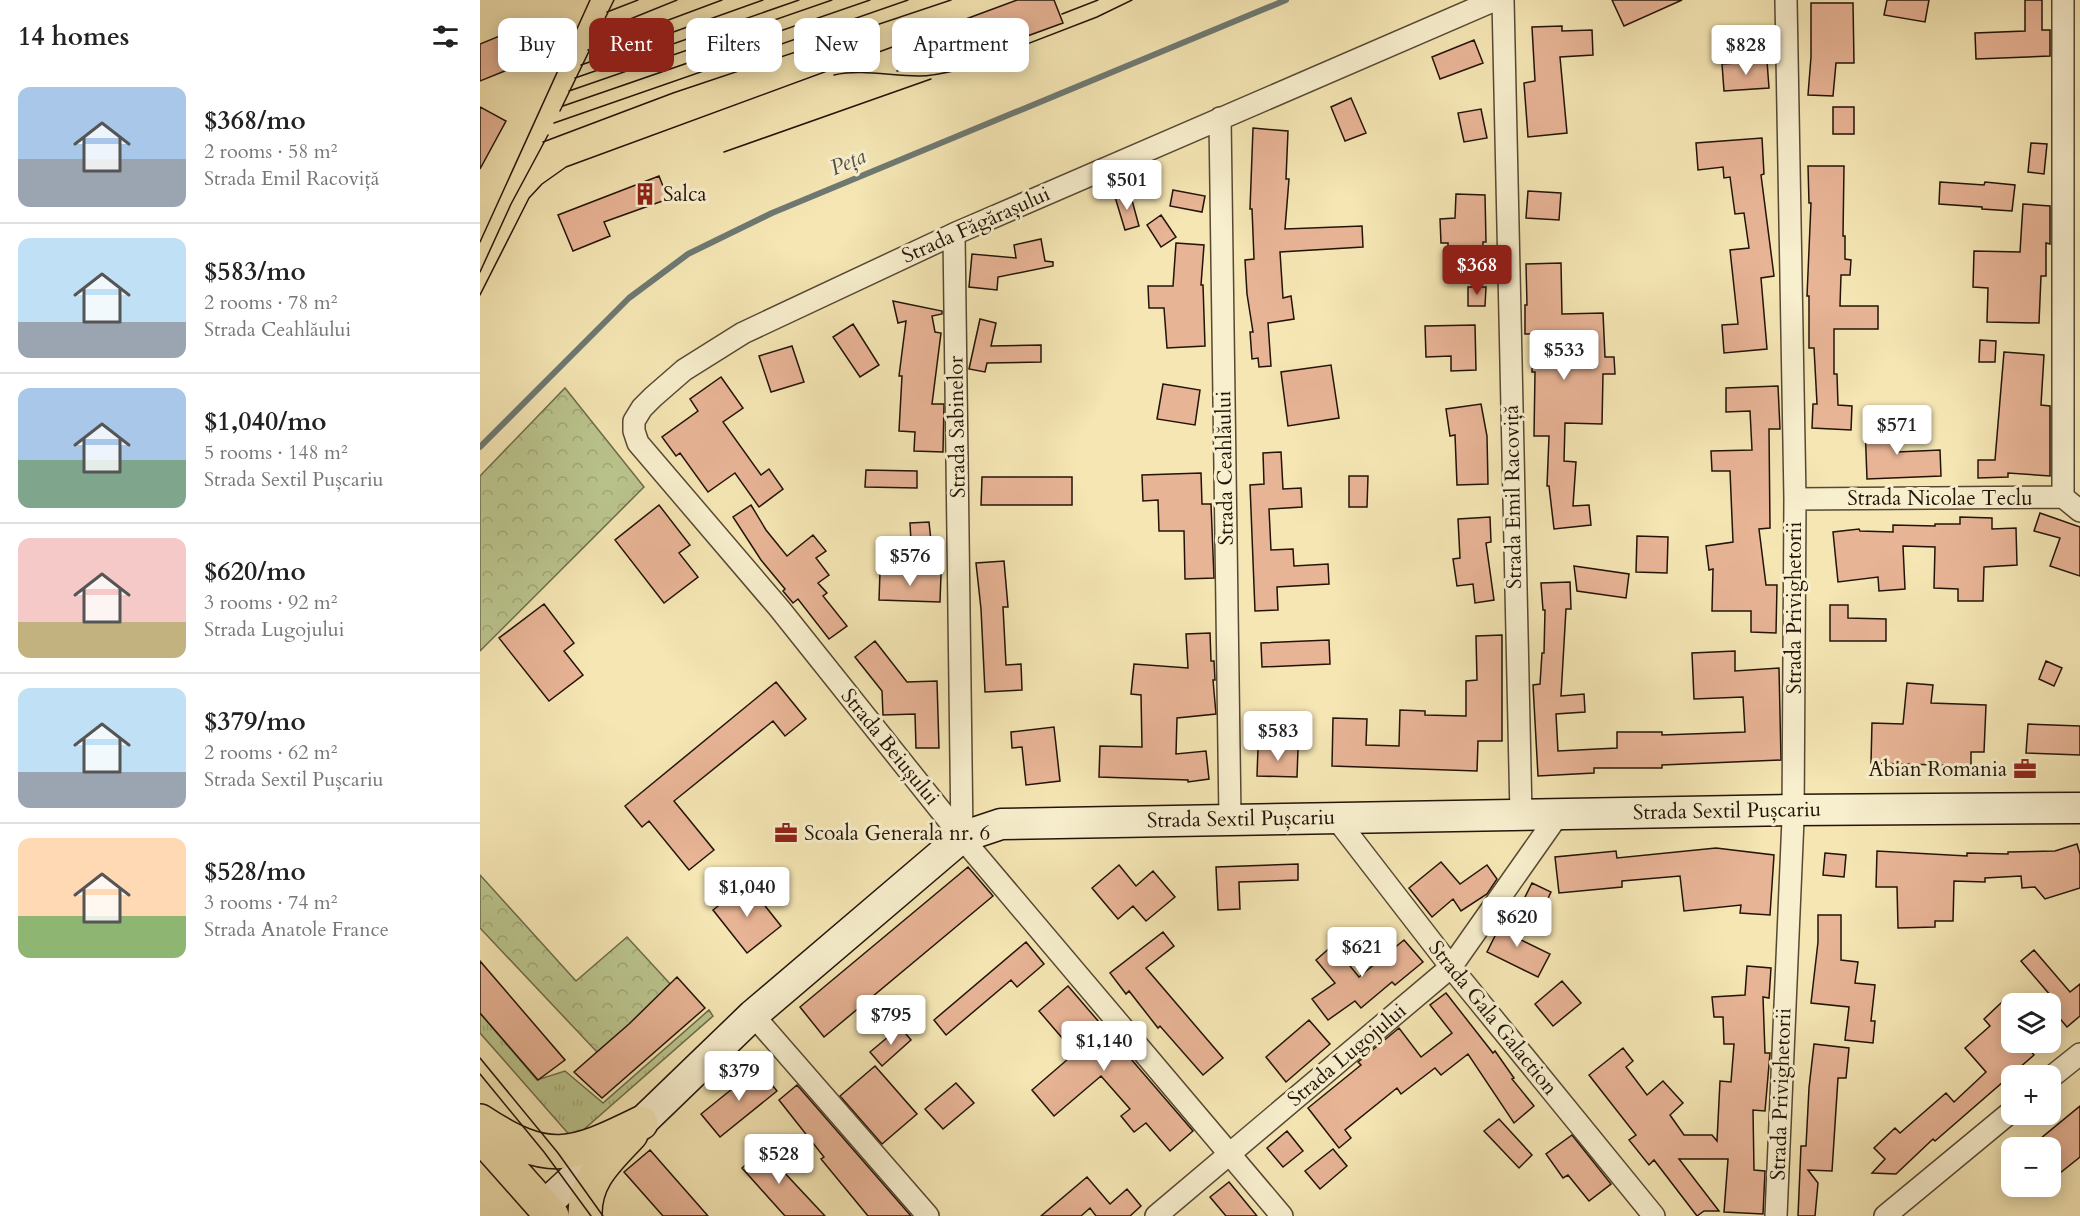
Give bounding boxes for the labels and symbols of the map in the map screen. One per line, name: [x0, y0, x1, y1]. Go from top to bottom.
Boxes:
pin: $828: [1710, 25, 1782, 76]
water label: Peța: [825, 141, 871, 183]
pin: $501: [1091, 160, 1163, 211]
street label: Strada Făgărașului: [897, 179, 1055, 271]
place label: Salca: [663, 180, 707, 209]
building icon: Salca: [632, 181, 658, 207]
pin: $368: [1441, 245, 1513, 296]
pin: $533: [1528, 330, 1600, 381]
street label: Strada Sabinelor: [941, 355, 973, 498]
street label: Strada Ceahlăului: [1209, 390, 1241, 546]
street label: Strada Emil Racoviță: [1497, 405, 1529, 589]
pin: $571: [1861, 405, 1933, 456]
street label: Strada Nicolae Teclu: [1847, 484, 2033, 513]
street label: Strada Privighetorii: [1780, 522, 1809, 694]
pin: $576: [874, 536, 946, 587]
street label: Strada Beiușului: [834, 683, 946, 812]
pin: $583: [1242, 711, 1314, 762]
place label: Abian Romania: [1869, 755, 2007, 784]
office icon: Abian Romania: [2012, 756, 2038, 782]
street label: Strada Sextil Pușcariu: [1633, 795, 1821, 827]
street label: Strada Sextil Pușcariu: [1147, 803, 1335, 835]
place label: Scoala Generala nr. 6: [804, 819, 990, 848]
office icon: Scoala Generala nr. 6: [773, 820, 799, 846]
pin: $1,040: [698, 867, 796, 918]
pin: $620: [1481, 897, 1553, 948]
pin: $621: [1326, 927, 1398, 978]
street label: Strada Gala Galaction: [1422, 935, 1564, 1101]
pin: $795: [855, 995, 927, 1046]
street label: Strada Lugojului: [1281, 996, 1413, 1113]
street label: Strada Privighetorii: [1763, 1007, 1799, 1181]
pin: $1,140: [1055, 1021, 1153, 1072]
pin: $379: [703, 1051, 775, 1102]
pin: $528: [743, 1134, 815, 1185]

